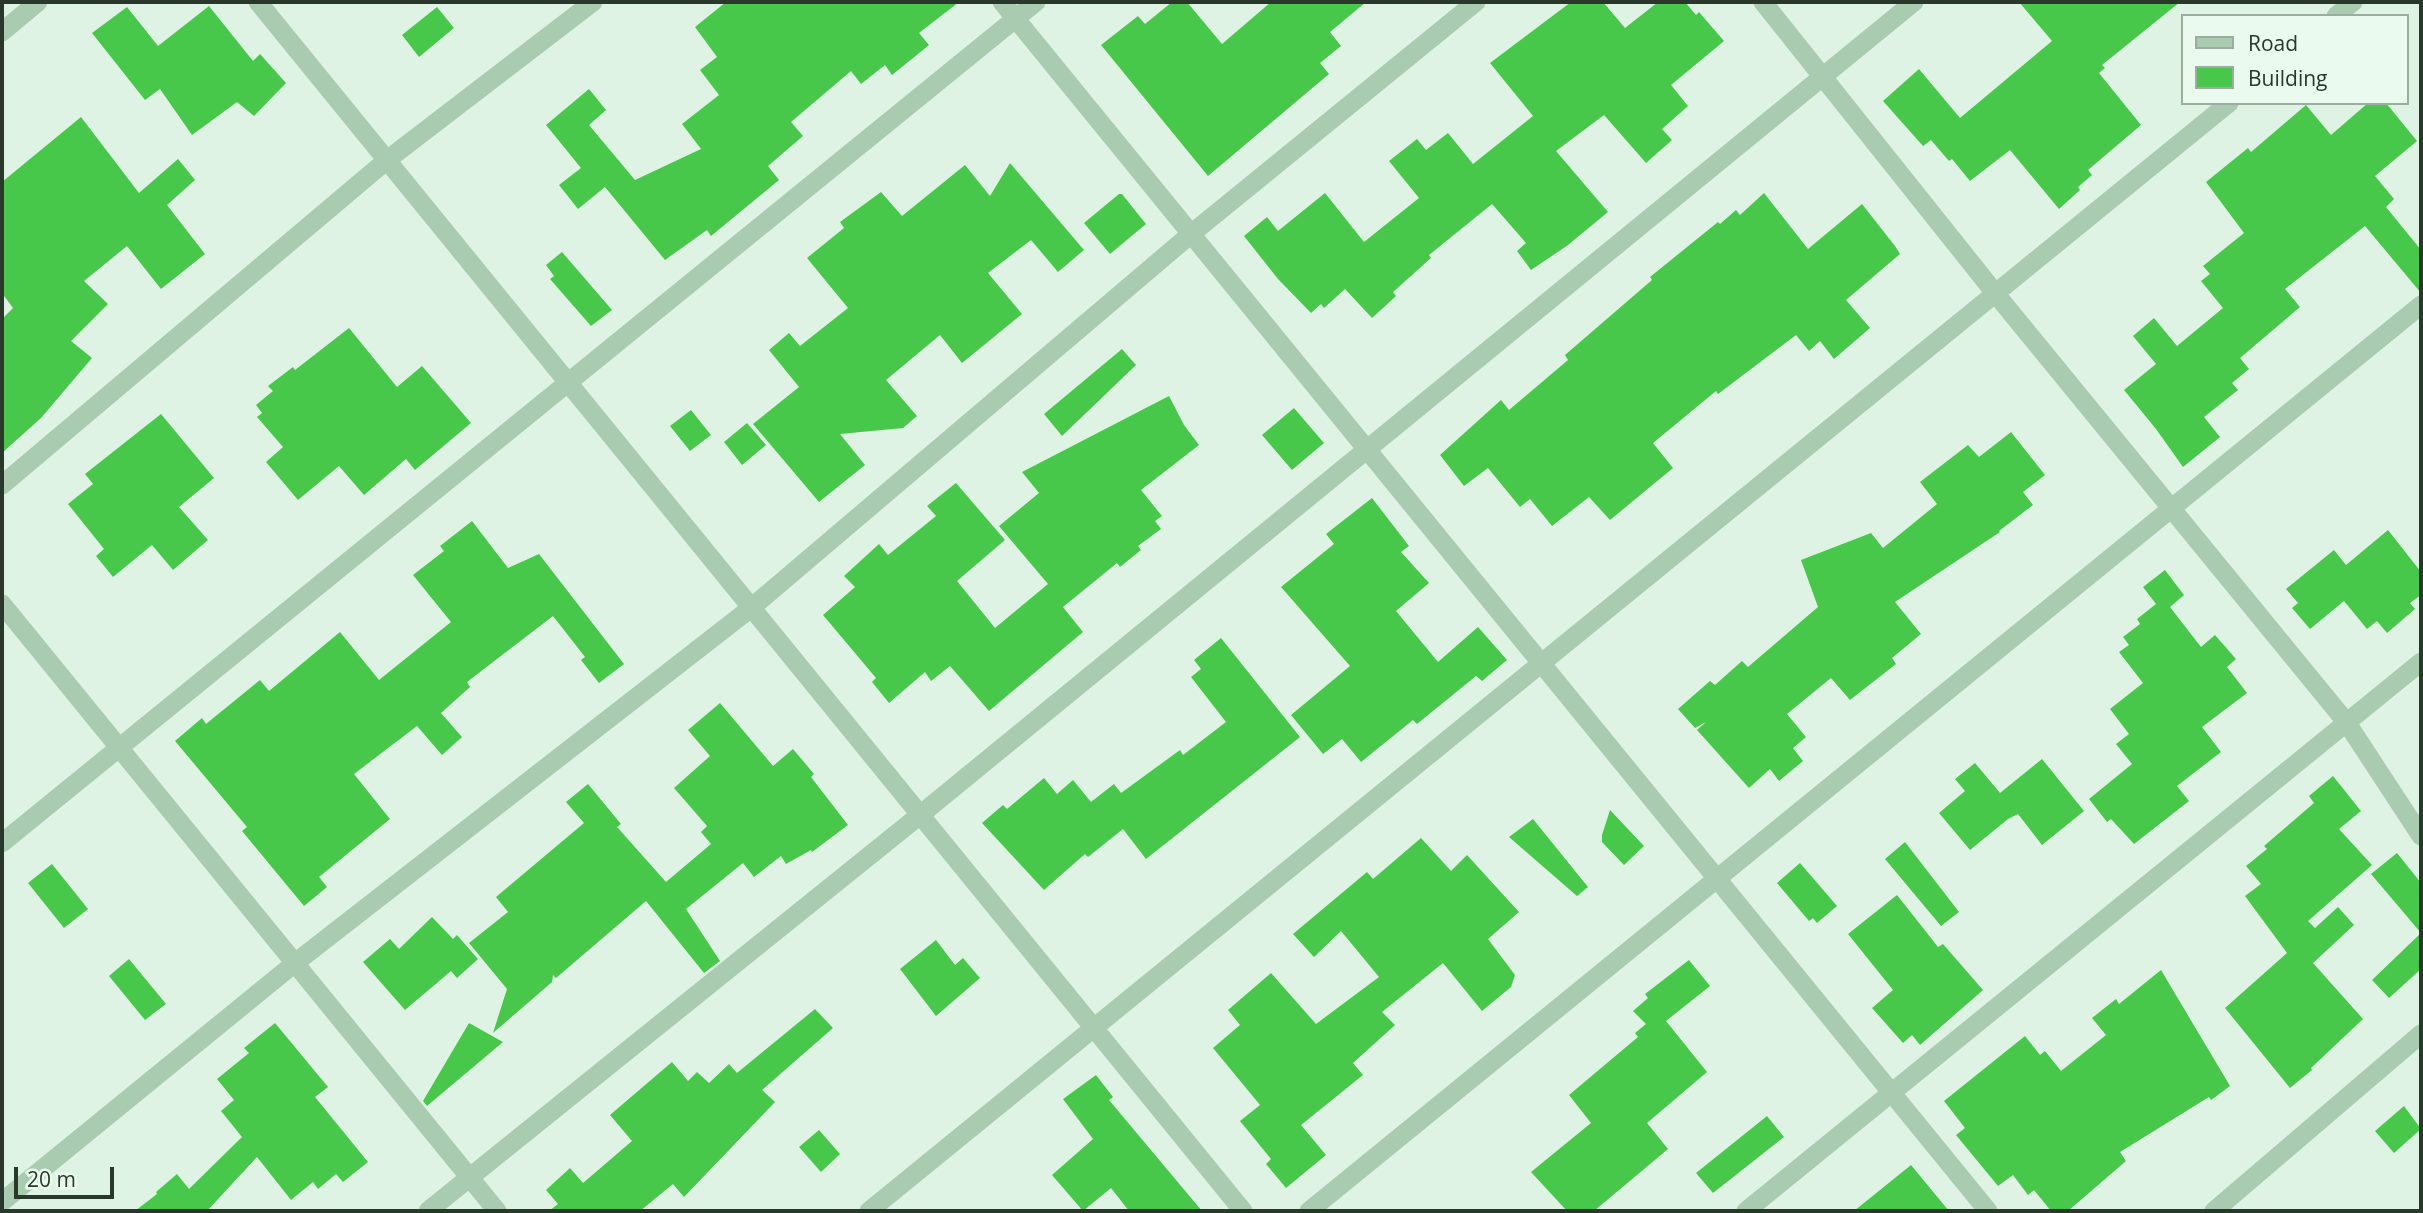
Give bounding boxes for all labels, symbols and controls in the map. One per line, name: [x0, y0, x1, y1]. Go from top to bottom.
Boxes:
legend: [2182, 14, 2409, 105]
text: Road: [2248, 29, 2298, 57]
text: Building: [2248, 64, 2327, 92]
scale bar: [18, 1154, 117, 1198]
text: 20 m: [27, 1165, 76, 1193]

